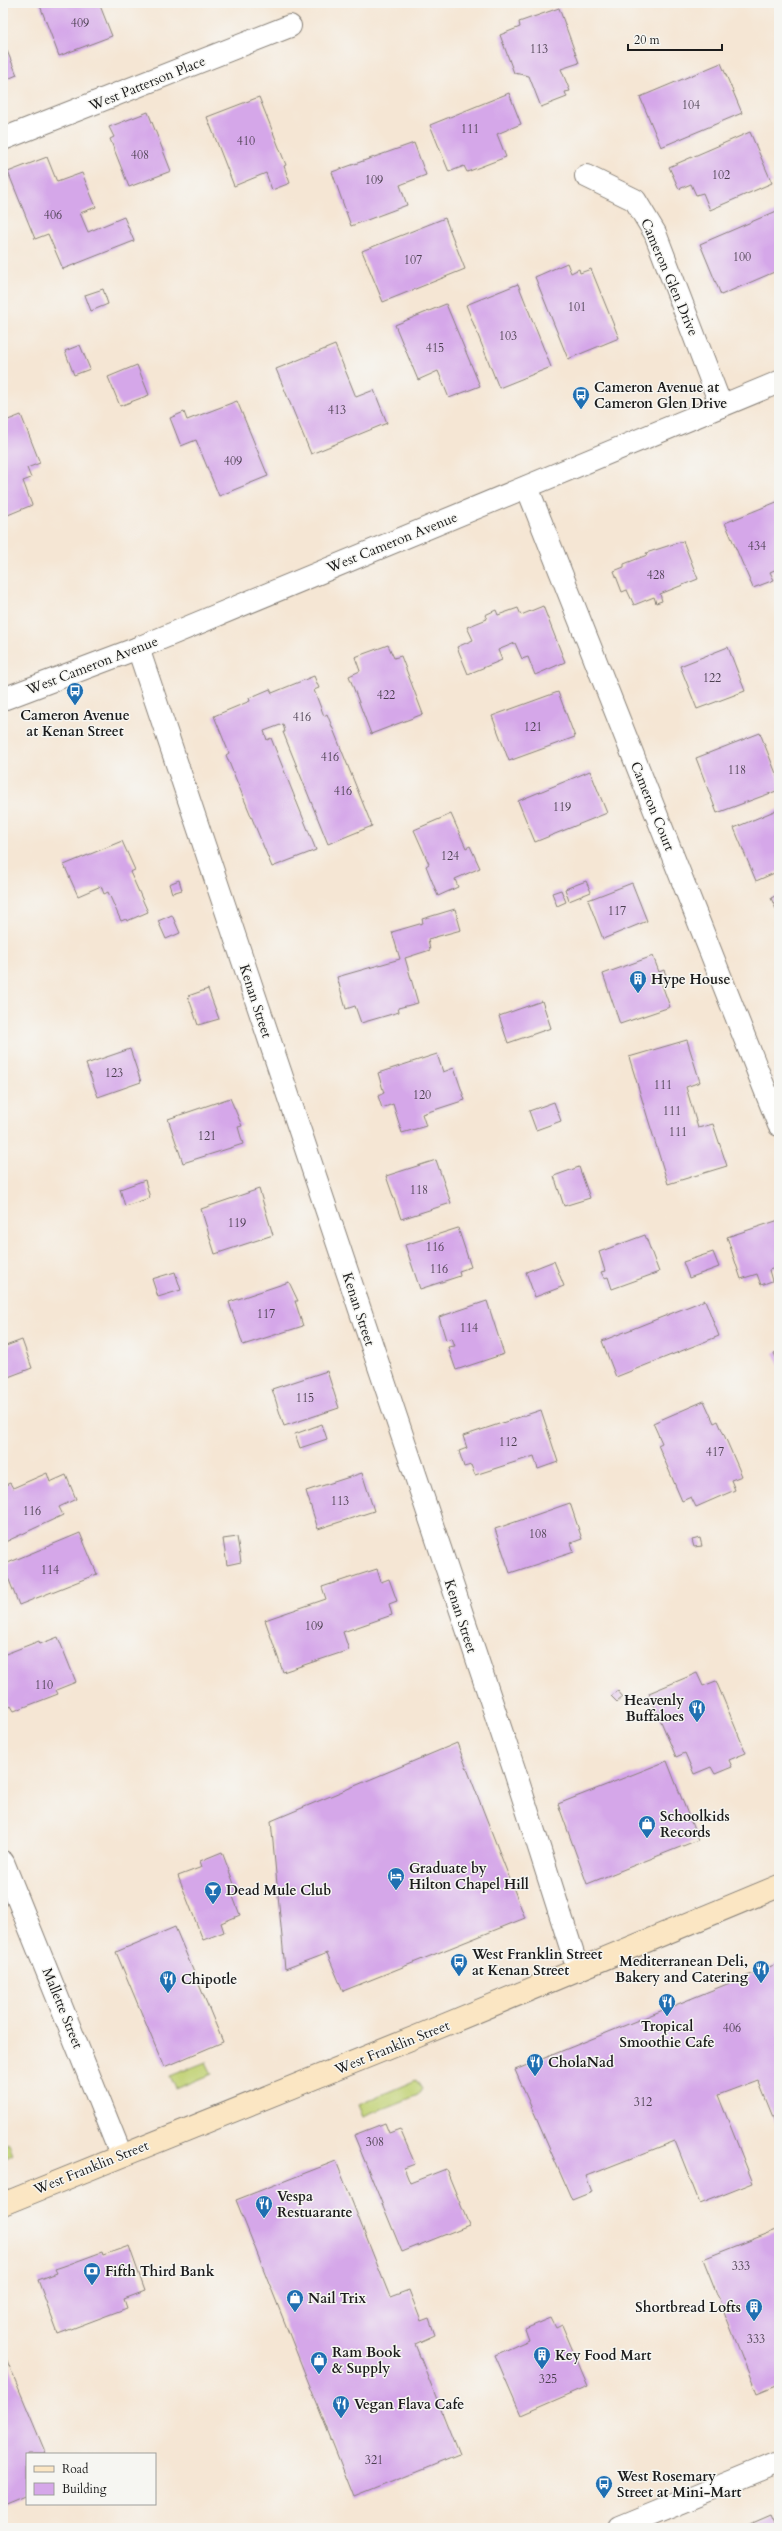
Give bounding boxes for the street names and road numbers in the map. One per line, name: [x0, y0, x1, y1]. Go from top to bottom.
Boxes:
street label: West Patterson Place: [85, 51, 208, 116]
street label: Cameron Glen Drive: [636, 216, 703, 339]
street label: West Cameron Avenue: [323, 508, 460, 578]
street label: West Cameron Avenue: [23, 632, 161, 700]
street label: Cameron Court: [626, 759, 679, 854]
street label: Kenan Street: [235, 962, 277, 1041]
street label: Kenan Street: [338, 1270, 380, 1349]
street label: Kenan Street: [440, 1577, 482, 1656]
street label: Mallette Street: [38, 1965, 88, 2052]
street label: West Franklin Street: [331, 2016, 453, 2080]
street label: West Franklin Street: [30, 2136, 152, 2200]

